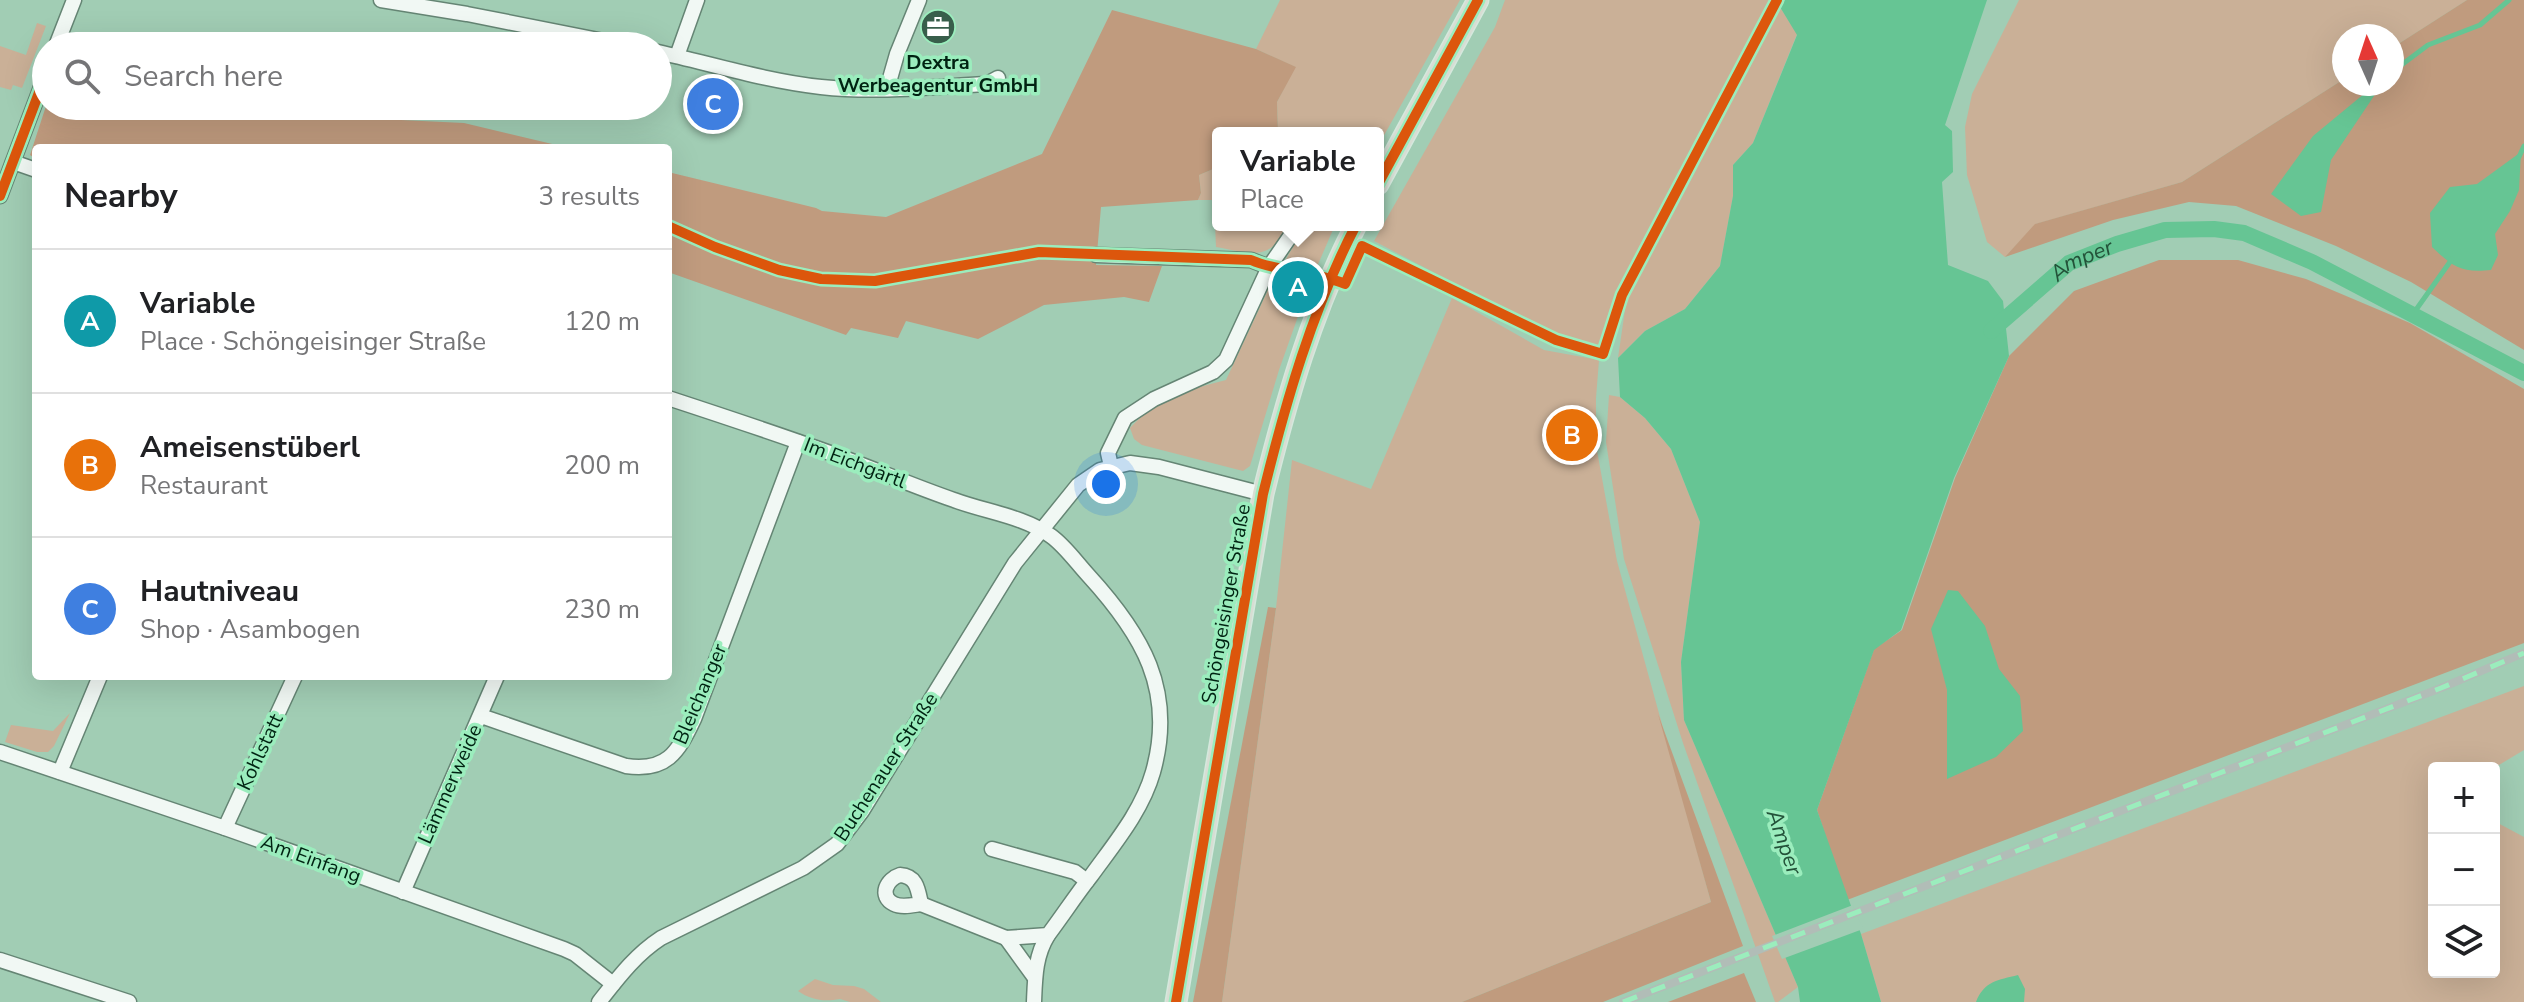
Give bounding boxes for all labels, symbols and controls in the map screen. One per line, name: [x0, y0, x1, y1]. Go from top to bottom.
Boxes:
office icon: Dextra Werbeagentur GmbH: [919, 8, 957, 46]
north arrow: [2332, 24, 2404, 96]
search box: [32, 32, 672, 120]
place label: Dextra Werbeagentur GmbH: [838, 49, 1038, 99]
icon: search: [60, 54, 104, 98]
text: Search here: [124, 56, 283, 97]
pin: C: [687, 74, 739, 134]
popup: [1212, 127, 1384, 231]
text: Variable: [1240, 141, 1356, 182]
text: Nearby: [64, 173, 178, 219]
text: 3 results: [539, 179, 640, 214]
text: Place: [1240, 182, 1304, 217]
water label: Amper: [2042, 232, 2118, 289]
pin: A: [1272, 257, 1324, 317]
text: Variable: [140, 283, 256, 324]
text: A: [80, 304, 100, 339]
text: 120 m: [564, 304, 640, 339]
text: Place · Schöngeisinger Straße: [140, 324, 486, 359]
pin: B: [1546, 405, 1598, 465]
text: Ameisenstüberl: [140, 427, 360, 468]
street label: Im Eichgärtl: [800, 431, 910, 495]
text: B: [81, 448, 99, 483]
text: 200 m: [564, 448, 640, 483]
your location: [1086, 464, 1126, 504]
text: Restaurant: [140, 468, 268, 503]
street label: Schöngeisinger Straße: [1195, 502, 1257, 706]
text: Hautniveau: [140, 571, 299, 612]
text: C: [81, 592, 99, 627]
text: 230 m: [564, 592, 640, 627]
text: Shop · Asambogen: [140, 612, 360, 647]
street label: Bleichanger: [667, 640, 733, 748]
street label: Buchenauer Straße: [828, 688, 944, 846]
street label: Kohlstatt: [231, 708, 290, 795]
street label: Lämmerweide: [412, 720, 488, 848]
map controls: [2428, 762, 2500, 978]
button: +: [2428, 762, 2500, 834]
water label: Amper: [1759, 804, 1809, 880]
street label: Am Einfang: [257, 828, 365, 890]
button: −: [2428, 834, 2500, 906]
button: layers: [2428, 906, 2500, 978]

